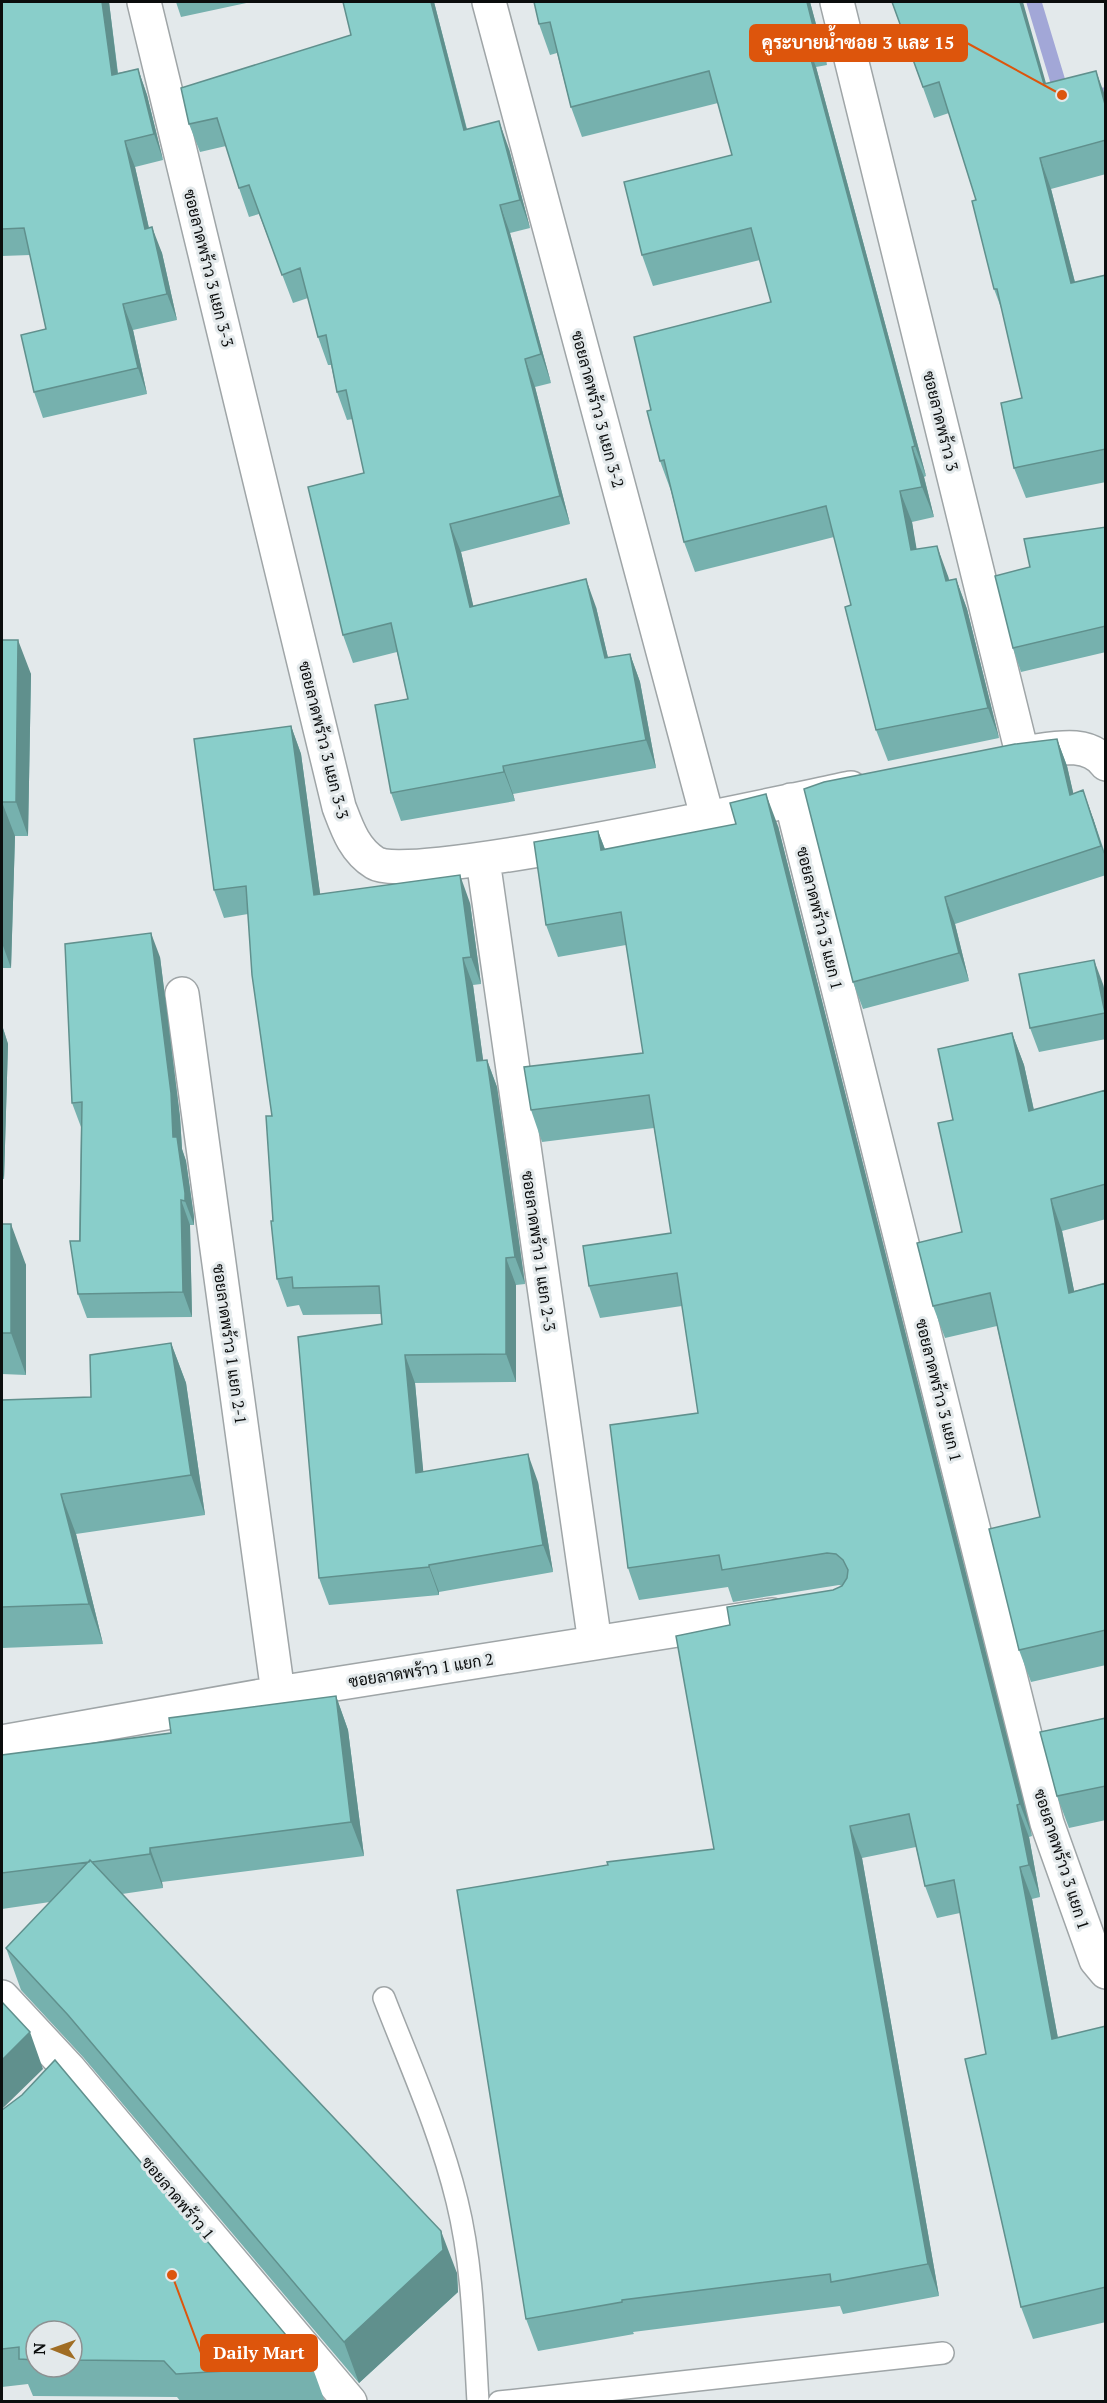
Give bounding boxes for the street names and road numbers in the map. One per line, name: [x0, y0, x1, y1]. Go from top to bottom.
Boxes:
street label: ซอยลาดพร้าว 3 แยก 3-3: [179, 187, 239, 349]
street label: ซอยลาดพร้าว 3 แยก 3-2: [566, 328, 630, 490]
street label: ซอยลาดพร้าว 3: [918, 369, 964, 473]
street label: ซอยลาดพร้าว 3 แยก 3-3: [294, 659, 354, 821]
street label: ซอยลาดพร้าว 3 แยก 1: [792, 844, 848, 992]
street label: ซอยลาดพร้าว 1 แยก 2-3: [517, 1169, 561, 1333]
street label: ซอยลาดพร้าว 1 แยก 2-1: [208, 1262, 252, 1426]
street label: ซอยลาดพร้าว 3 แยก 1: [911, 1316, 967, 1464]
street label: ซอยลาดพร้าว 1 แยก 2: [347, 1648, 495, 1692]
street label: ซอยลาดพร้าว 3 แยก 1: [1029, 1786, 1095, 1932]
street label: ซอยลาดพร้าว 1: [137, 2152, 219, 2244]

